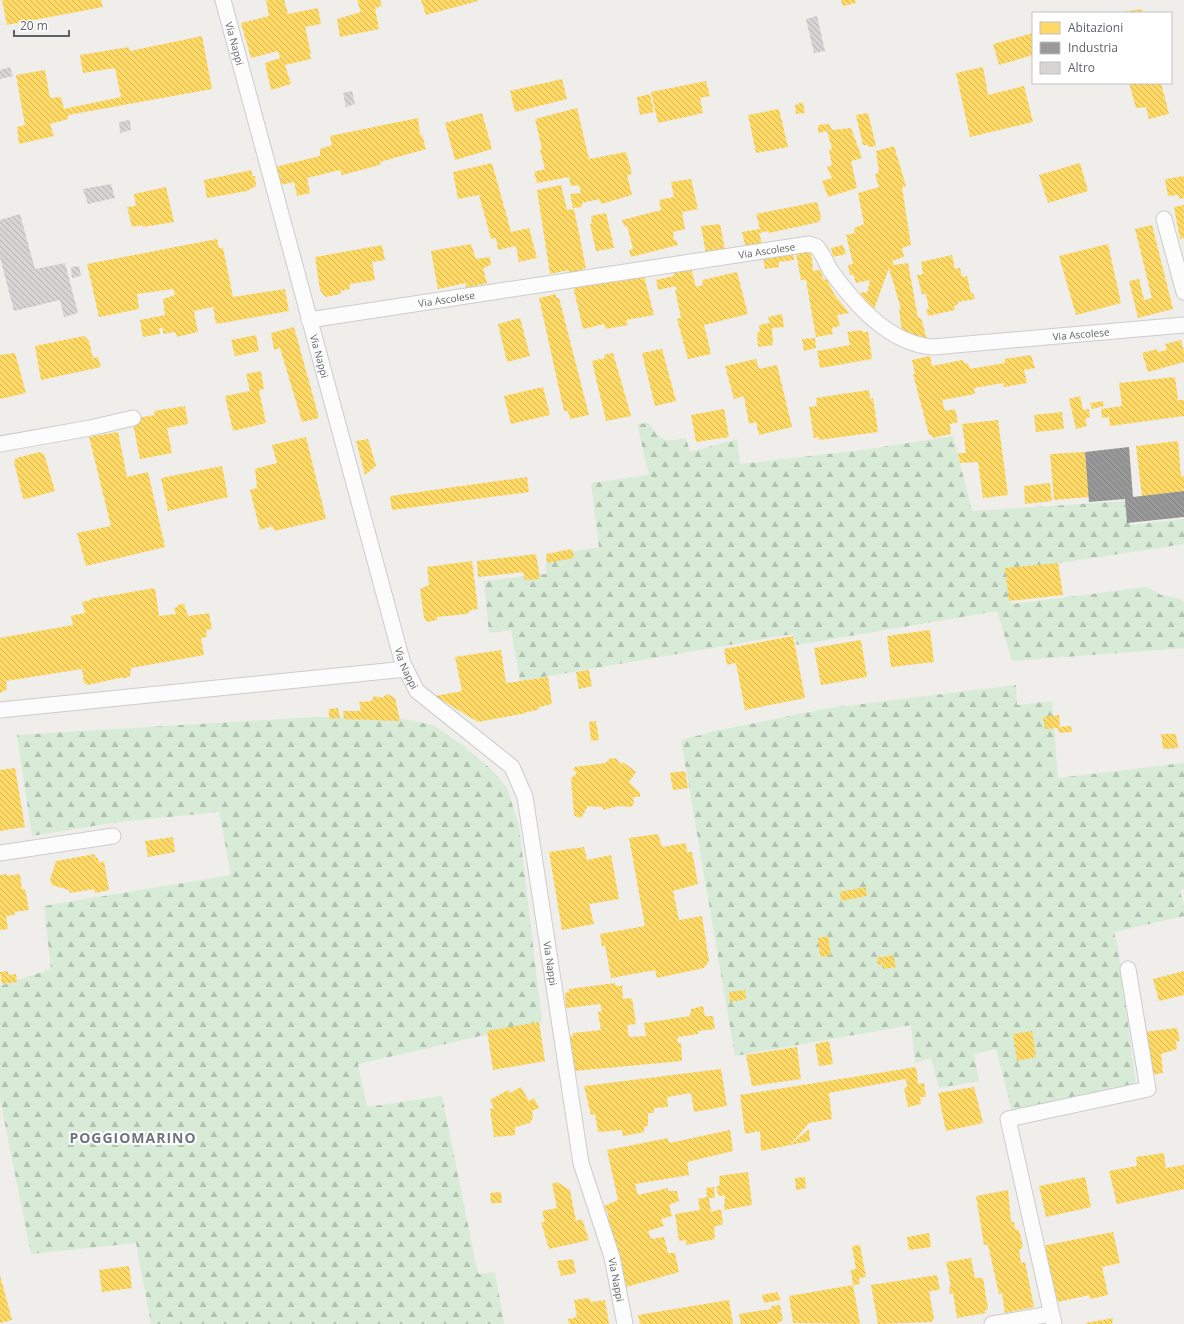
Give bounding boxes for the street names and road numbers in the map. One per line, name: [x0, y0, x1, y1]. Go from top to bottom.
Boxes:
street label: Via Nappi: [222, 20, 247, 67]
street label: Via Ascolese: [737, 239, 796, 262]
street label: Via Ascolese: [417, 288, 476, 310]
street label: Via Ascolese: [1052, 325, 1110, 343]
street label: Via Nappi: [307, 333, 332, 379]
street label: Via Nappi: [392, 646, 422, 691]
street label: Via Nappi: [540, 940, 561, 986]
street label: Via Nappi: [605, 1256, 628, 1303]

